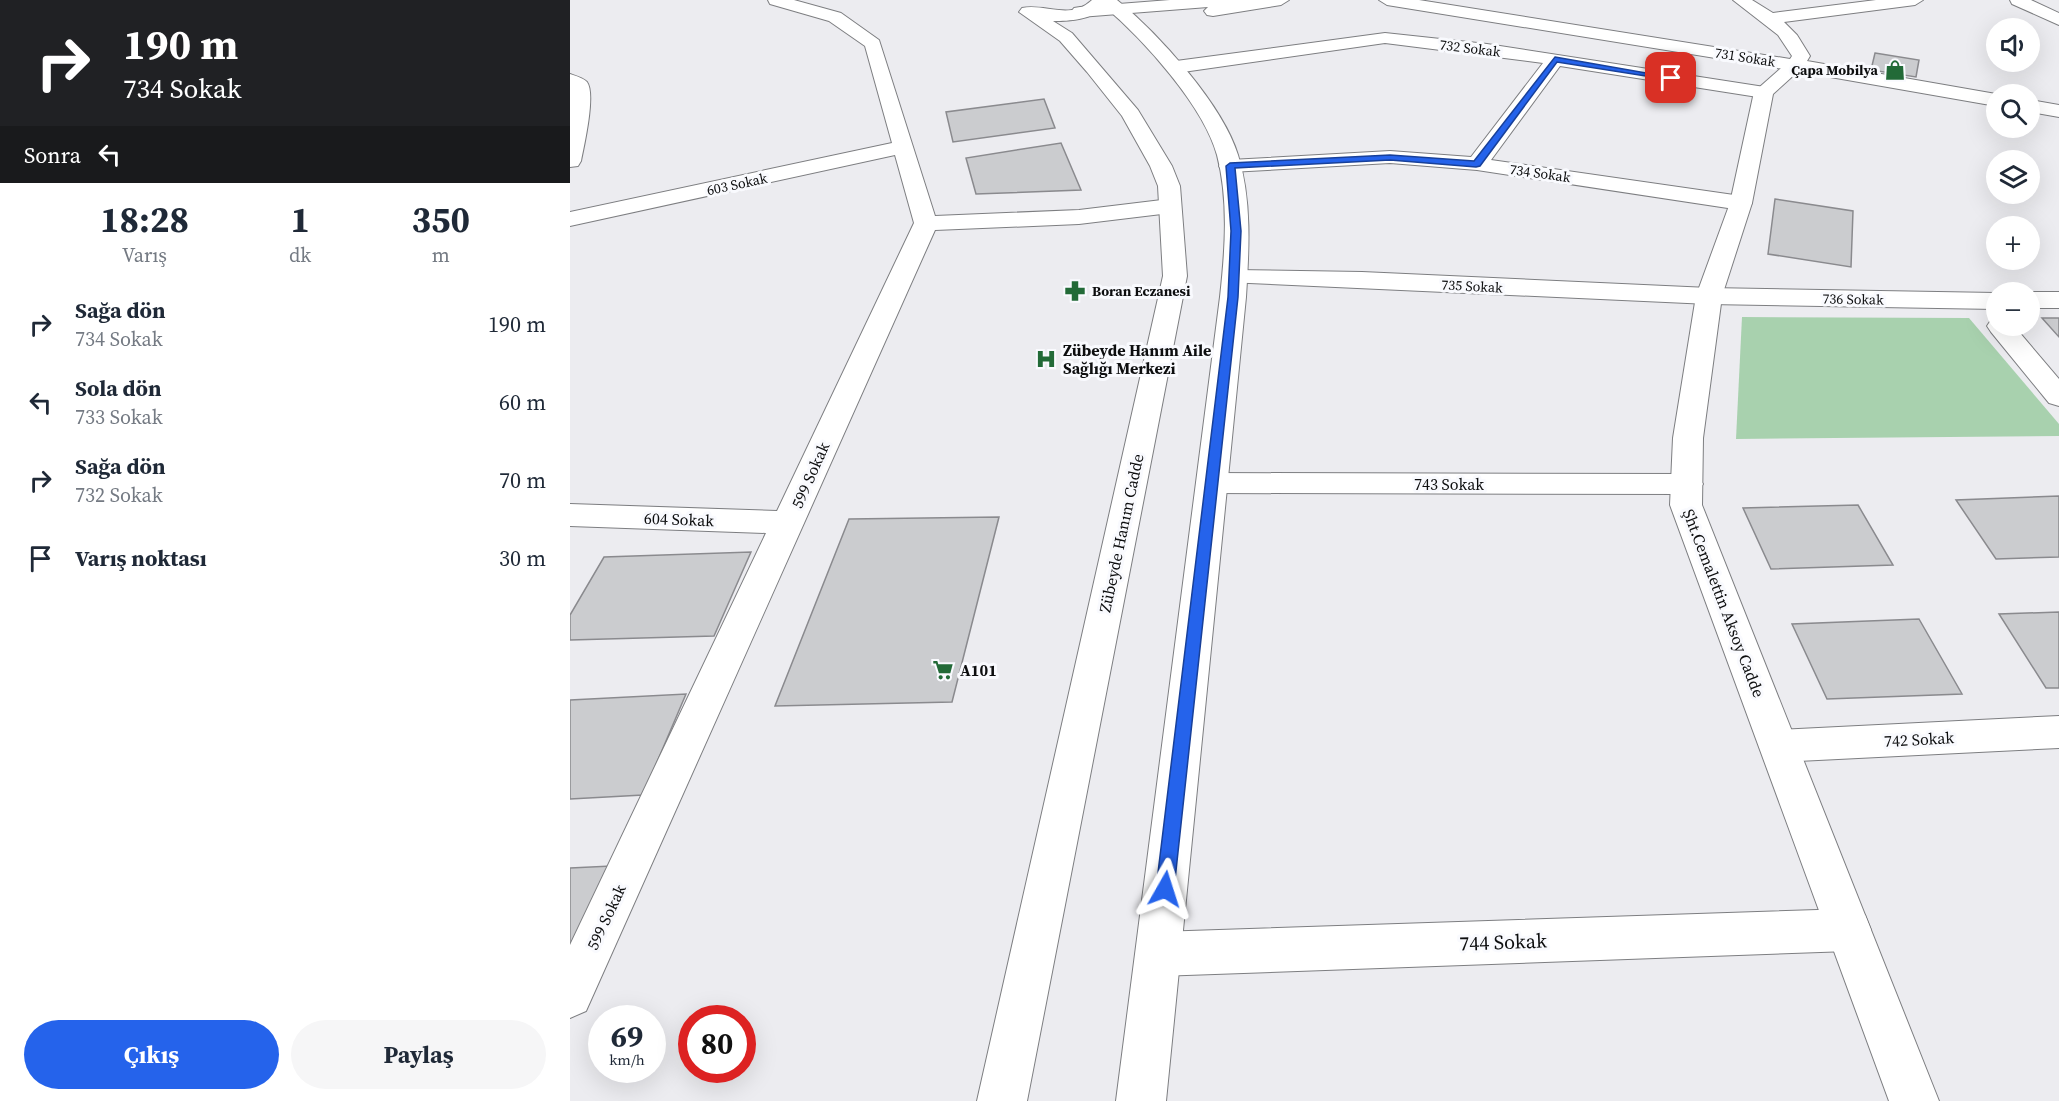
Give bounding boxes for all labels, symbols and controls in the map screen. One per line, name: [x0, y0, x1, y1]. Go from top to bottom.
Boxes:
text: 190 m: [123, 15, 238, 73]
map controls: [1986, 18, 2040, 336]
button: sound: [1986, 18, 2040, 72]
icon: right: [24, 24, 102, 102]
street label: 732 Sokak: [1438, 34, 1502, 62]
street label: 731 Sokak: [1713, 42, 1777, 72]
pin: [1645, 52, 1696, 103]
shop icon: Çapa Mobilya: [1883, 58, 1907, 82]
place label: Çapa Mobilya: [1791, 60, 1879, 80]
icon: arrive: [1654, 61, 1687, 94]
text: 734 Sokak: [123, 70, 241, 107]
button: search: [1986, 84, 2040, 138]
icon: left: [93, 138, 126, 171]
text: Sonra: [24, 140, 81, 170]
button: layers: [1986, 150, 2040, 204]
street label: 734 Sokak: [1508, 159, 1572, 187]
street label: 603 Sokak: [705, 168, 769, 200]
text: 18:28: [100, 195, 189, 244]
text: 1: [290, 195, 310, 244]
text: 350: [411, 195, 470, 244]
button: +: [1986, 216, 2040, 270]
text: Varış: [122, 241, 167, 269]
text: dk: [289, 241, 311, 269]
text: m: [432, 241, 450, 269]
street label: 735 Sokak: [1441, 274, 1504, 298]
pharmacy icon: Boran Eczanesi: [1063, 279, 1087, 303]
place label: Boran Eczanesi: [1092, 281, 1191, 301]
button: −: [1986, 282, 2040, 336]
street label: 736 Sokak: [1822, 288, 1884, 310]
text: Sağa dön: [75, 295, 165, 325]
icon: right: [24, 308, 57, 341]
text: 190 m: [488, 309, 546, 339]
text: 734 Sokak: [75, 325, 163, 353]
place label: Zübeyde Hanım Aile Sağlığı Merkezi: [1063, 339, 1211, 379]
hospital icon: Zübeyde Hanım Aile Sağlığı Merkezi: [1034, 347, 1058, 371]
text: Sola dön: [75, 373, 162, 403]
icon: left: [24, 386, 57, 419]
text: 60 m: [499, 387, 546, 417]
text: 733 Sokak: [75, 403, 163, 431]
street label: 599 Sokak: [786, 438, 834, 512]
text: Sağa dön: [75, 451, 165, 481]
street label: Zübeyde Hanım Cadde: [1093, 452, 1149, 614]
icon: right: [24, 464, 57, 497]
text: 70 m: [499, 465, 546, 495]
street label: 743 Sokak: [1414, 473, 1484, 495]
text: 732 Sokak: [75, 481, 163, 509]
street label: Şht.Cemalettin Aksoy Cadde: [1678, 506, 1770, 700]
street label: 604 Sokak: [644, 507, 715, 531]
icon: arrive: [24, 542, 57, 575]
text: Varış noktası: [75, 543, 207, 573]
text: 30 m: [499, 543, 546, 573]
supermarket icon: A101: [931, 658, 955, 682]
place label: A101: [960, 659, 997, 681]
street label: 742 Sokak: [1883, 726, 1955, 752]
position arrow: [1133, 857, 1197, 921]
street label: 599 Sokak: [581, 880, 631, 953]
street label: 744 Sokak: [1459, 926, 1547, 958]
speed limit sign: 80: [678, 1005, 756, 1083]
text: 69: [611, 1016, 643, 1057]
button: Çıkış: [24, 1020, 279, 1089]
button: Paylaş: [291, 1020, 546, 1089]
text: km/h: [609, 1049, 645, 1070]

